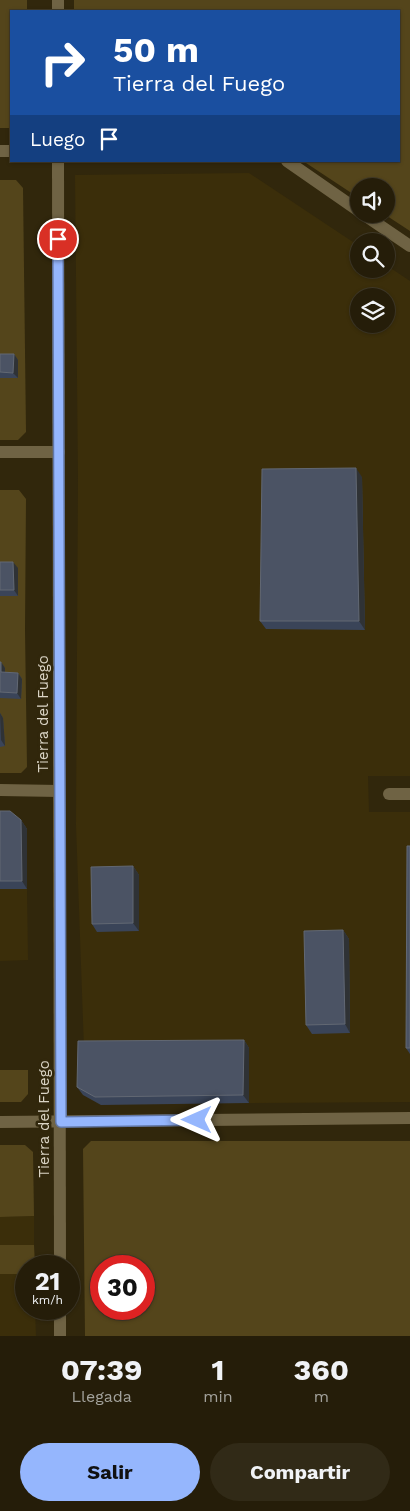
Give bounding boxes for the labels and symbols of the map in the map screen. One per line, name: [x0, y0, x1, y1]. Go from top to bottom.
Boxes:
pin: [37, 218, 79, 260]
street label: Tierra del Fuego: [34, 655, 52, 773]
street label: Tierra del Fuego: [35, 1060, 53, 1178]
position arrow: [170, 1093, 222, 1145]
speed limit sign: 30: [90, 1255, 155, 1320]

